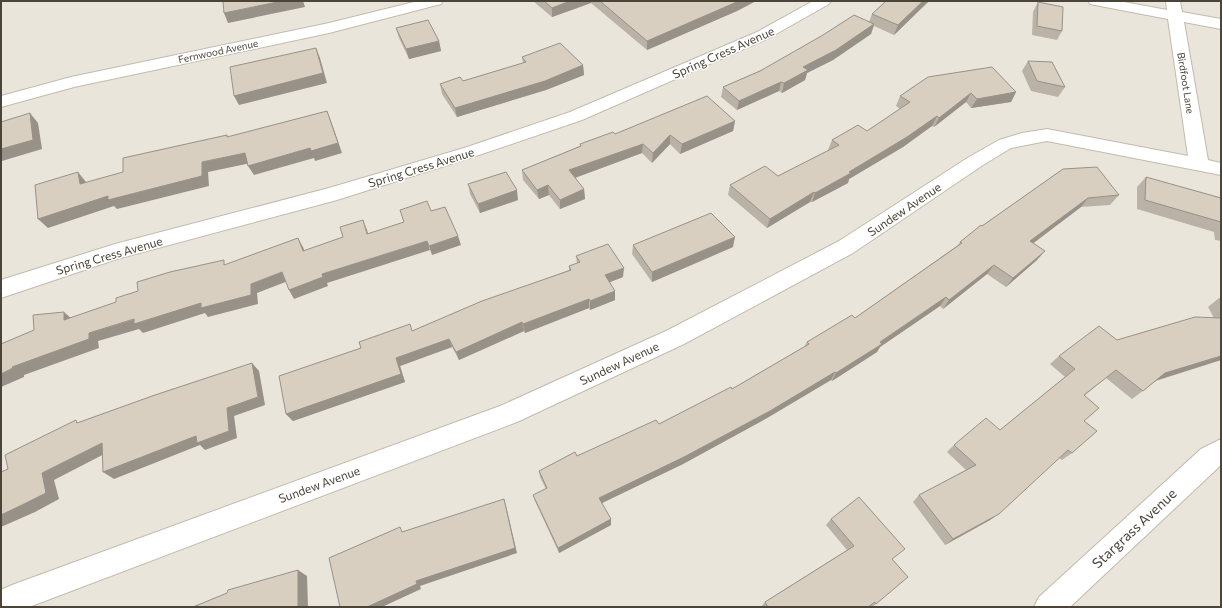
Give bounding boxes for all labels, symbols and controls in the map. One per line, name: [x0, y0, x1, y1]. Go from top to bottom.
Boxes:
street label: Spring Cress Avenue: [670, 23, 776, 81]
street label: Fernwood Avenue: [177, 37, 259, 65]
street label: Birdfoot Lane: [1175, 51, 1197, 115]
street label: Spring Cress Avenue: [366, 144, 476, 190]
street label: Sundew Avenue: [865, 179, 943, 239]
street label: Spring Cress Avenue: [54, 233, 164, 277]
street label: Sundew Avenue: [577, 339, 661, 387]
street label: Sundew Avenue: [276, 463, 362, 505]
street label: Stargrass Avenue: [1088, 485, 1180, 571]

